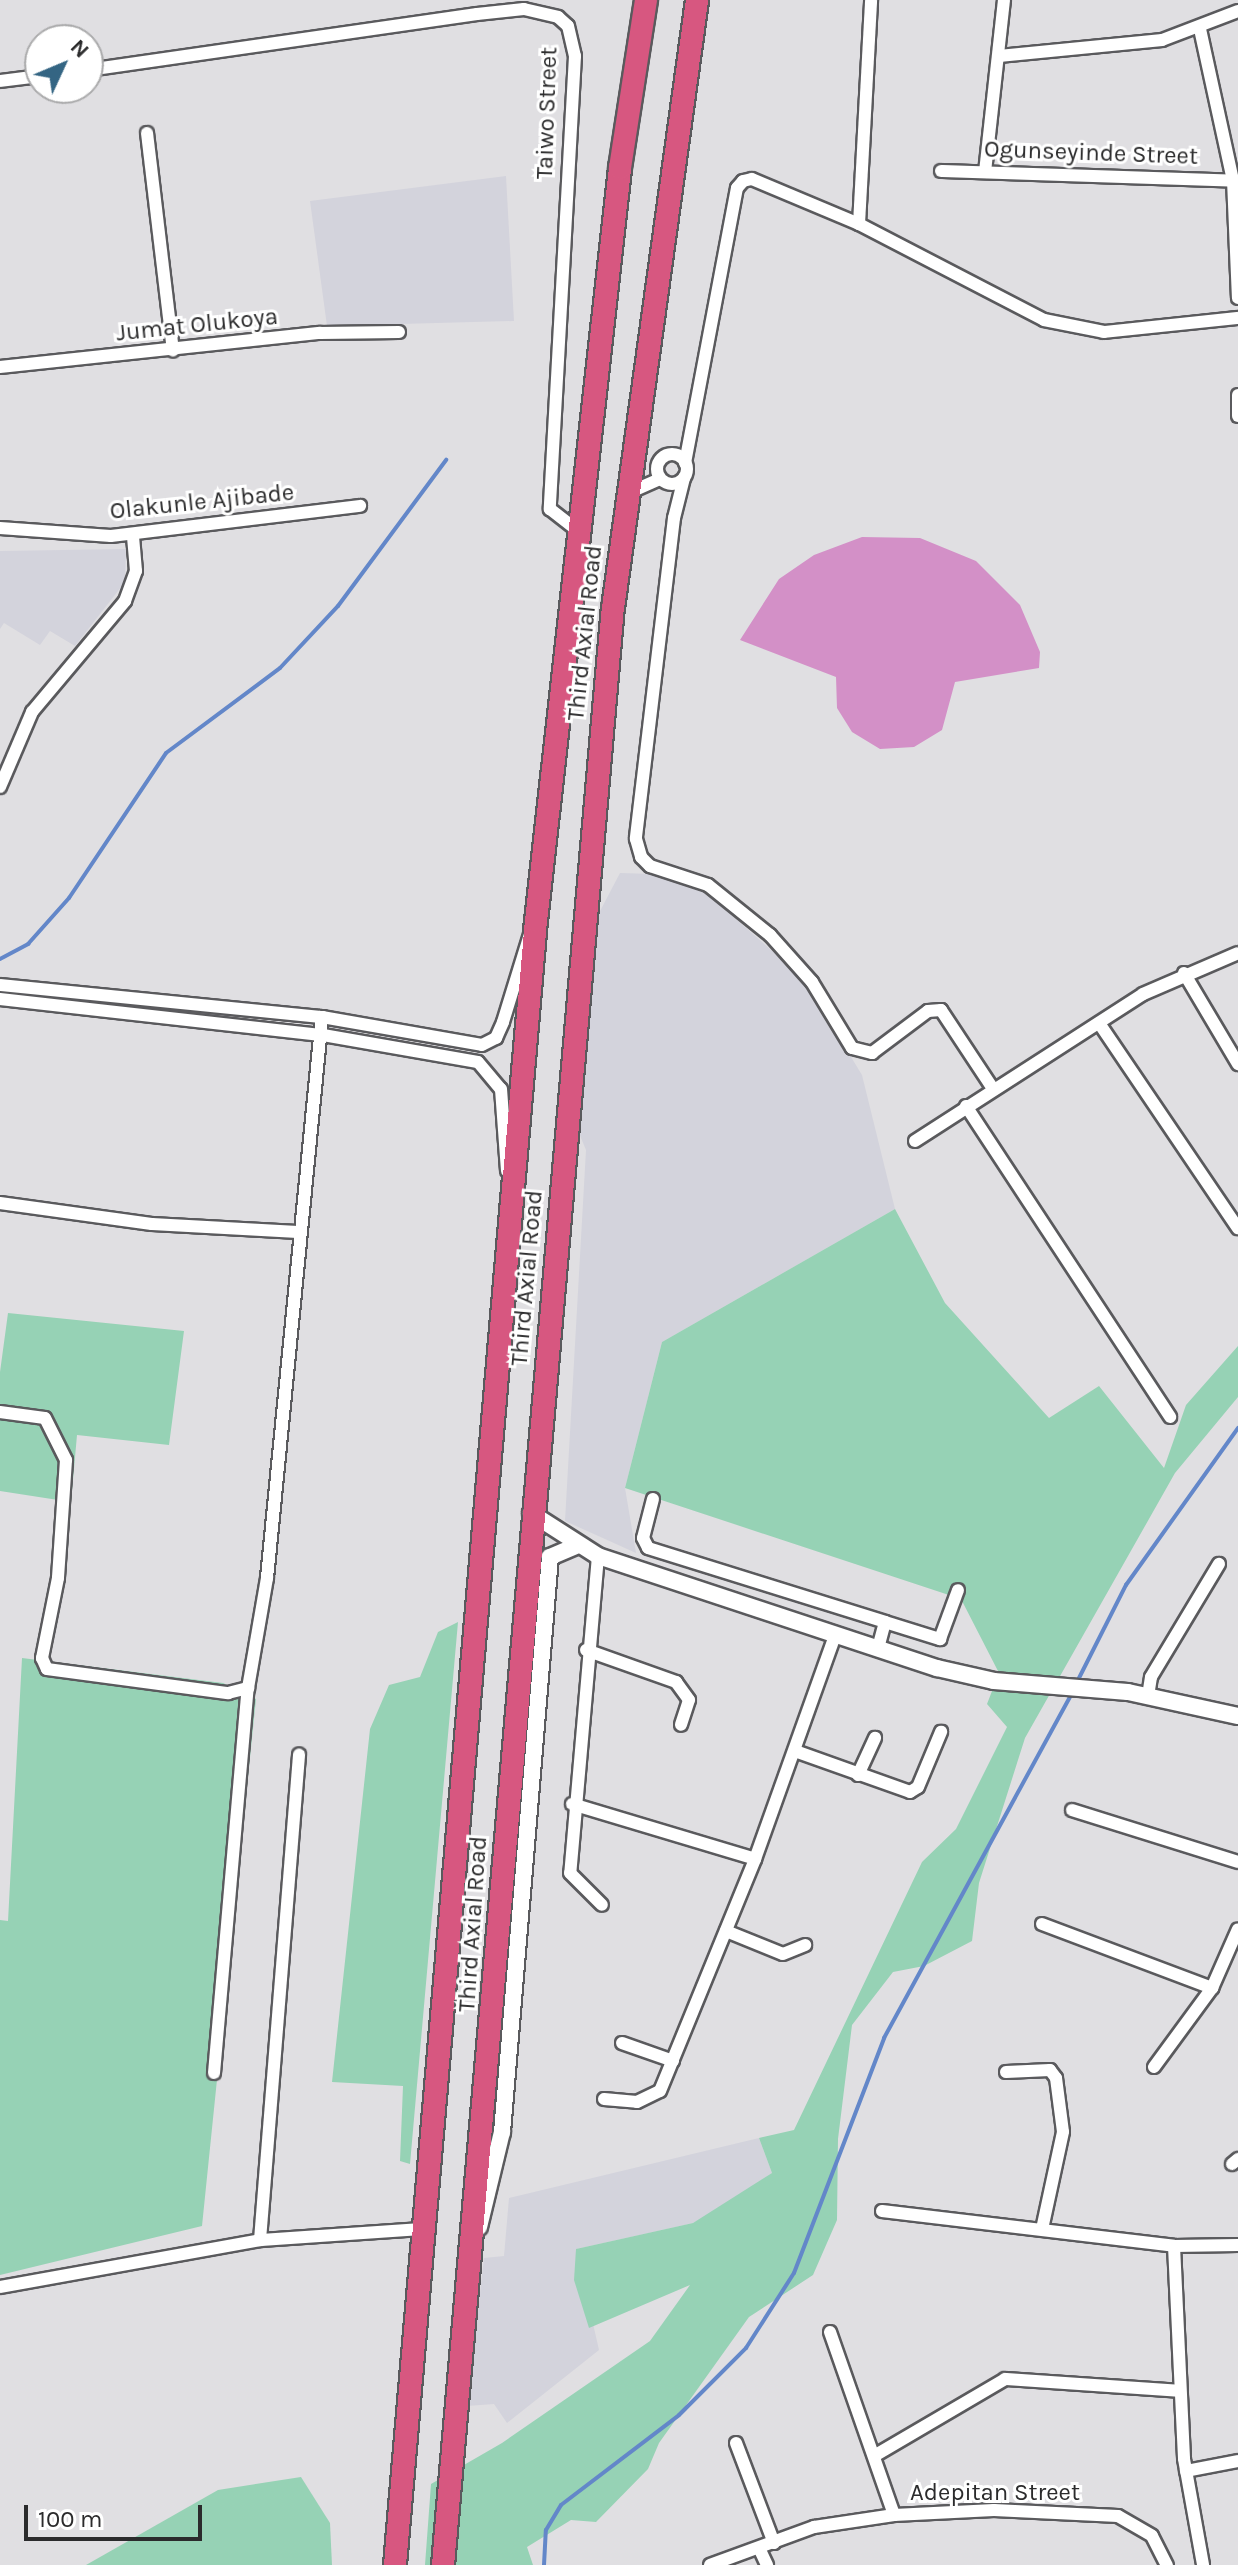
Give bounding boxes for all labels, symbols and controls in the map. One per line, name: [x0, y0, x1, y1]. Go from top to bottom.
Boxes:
north arrow: [24, 24, 104, 104]
text: N: [65, 34, 95, 63]
street label: Taiwo Street: [530, 46, 564, 180]
street label: Ogunseyinde Street: [984, 135, 1198, 171]
street label: Jumat Olukoya: [115, 302, 279, 348]
street label: Olakunle Ajibade: [108, 478, 296, 526]
street label: Third Axial Road: [561, 544, 609, 722]
street label: Third Axial Road: [505, 1189, 549, 1367]
street label: Third Axial Road: [452, 1835, 494, 2013]
street label: Adepitan Street: [910, 2479, 1080, 2507]
scale bar: [28, 2489, 206, 2539]
text: 100 m: [38, 2505, 103, 2533]

